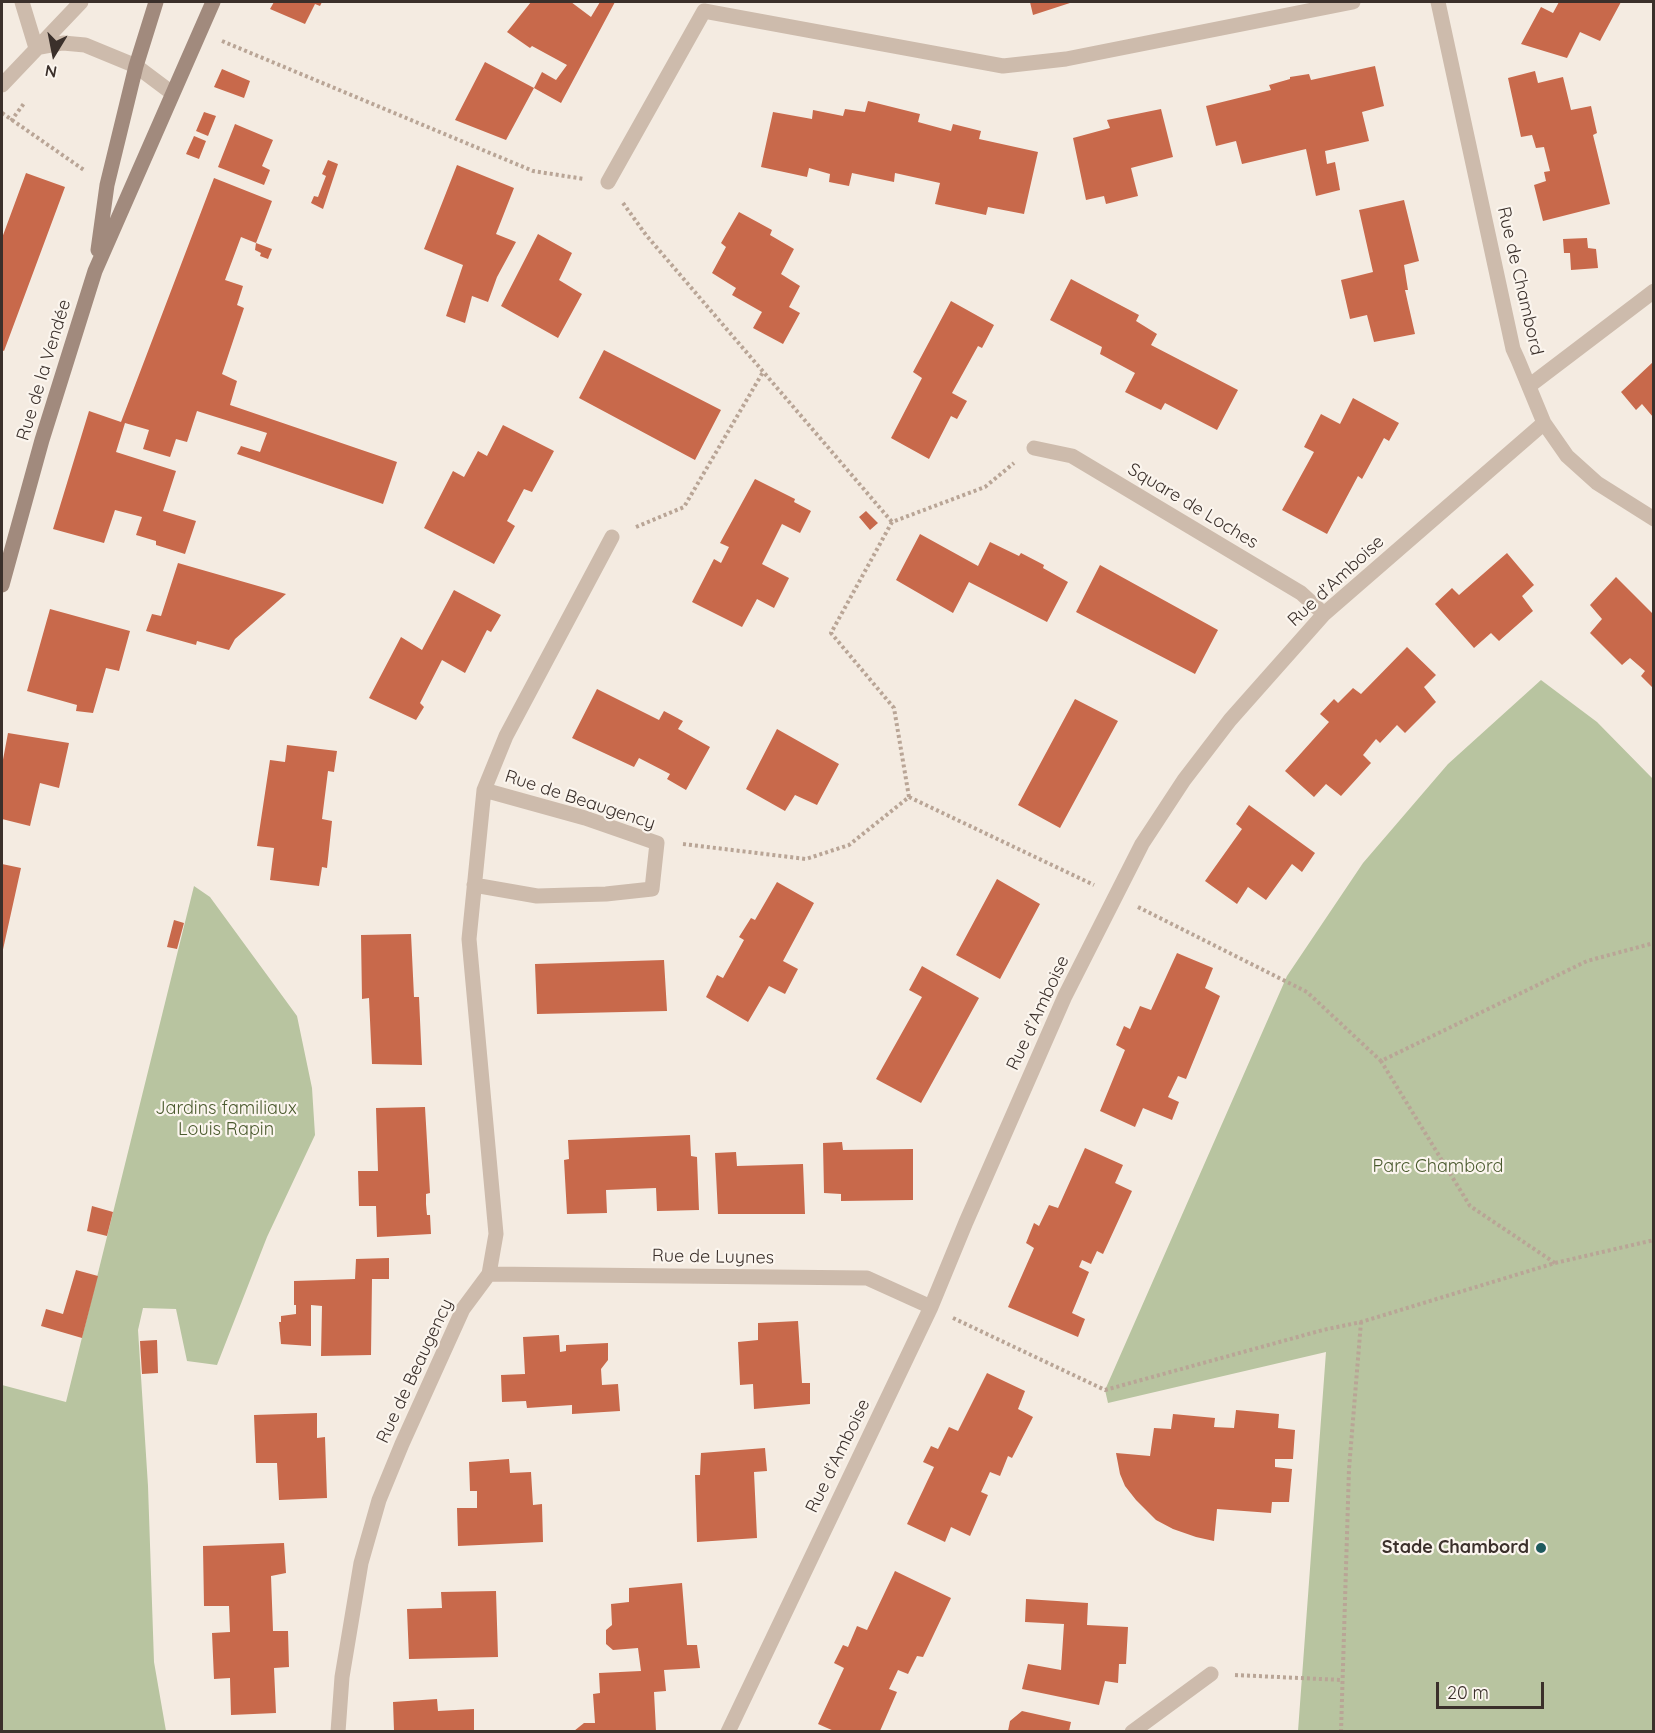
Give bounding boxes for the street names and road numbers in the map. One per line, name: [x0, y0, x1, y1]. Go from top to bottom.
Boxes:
street label: Rue de Chambord: [1492, 205, 1548, 357]
street label: Rue de la Vendée: [12, 297, 76, 443]
street label: Square de Loches: [1124, 459, 1262, 553]
street label: Rue d’Amboise: [1283, 531, 1389, 631]
street label: Rue de Beaugency: [502, 765, 658, 835]
street label: Rue d’Amboise: [1002, 952, 1074, 1074]
street label: Rue de Luynes: [652, 1245, 774, 1269]
street label: Rue de Beaugency: [372, 1295, 458, 1447]
street label: Rue d’Amboise: [801, 1396, 875, 1516]

